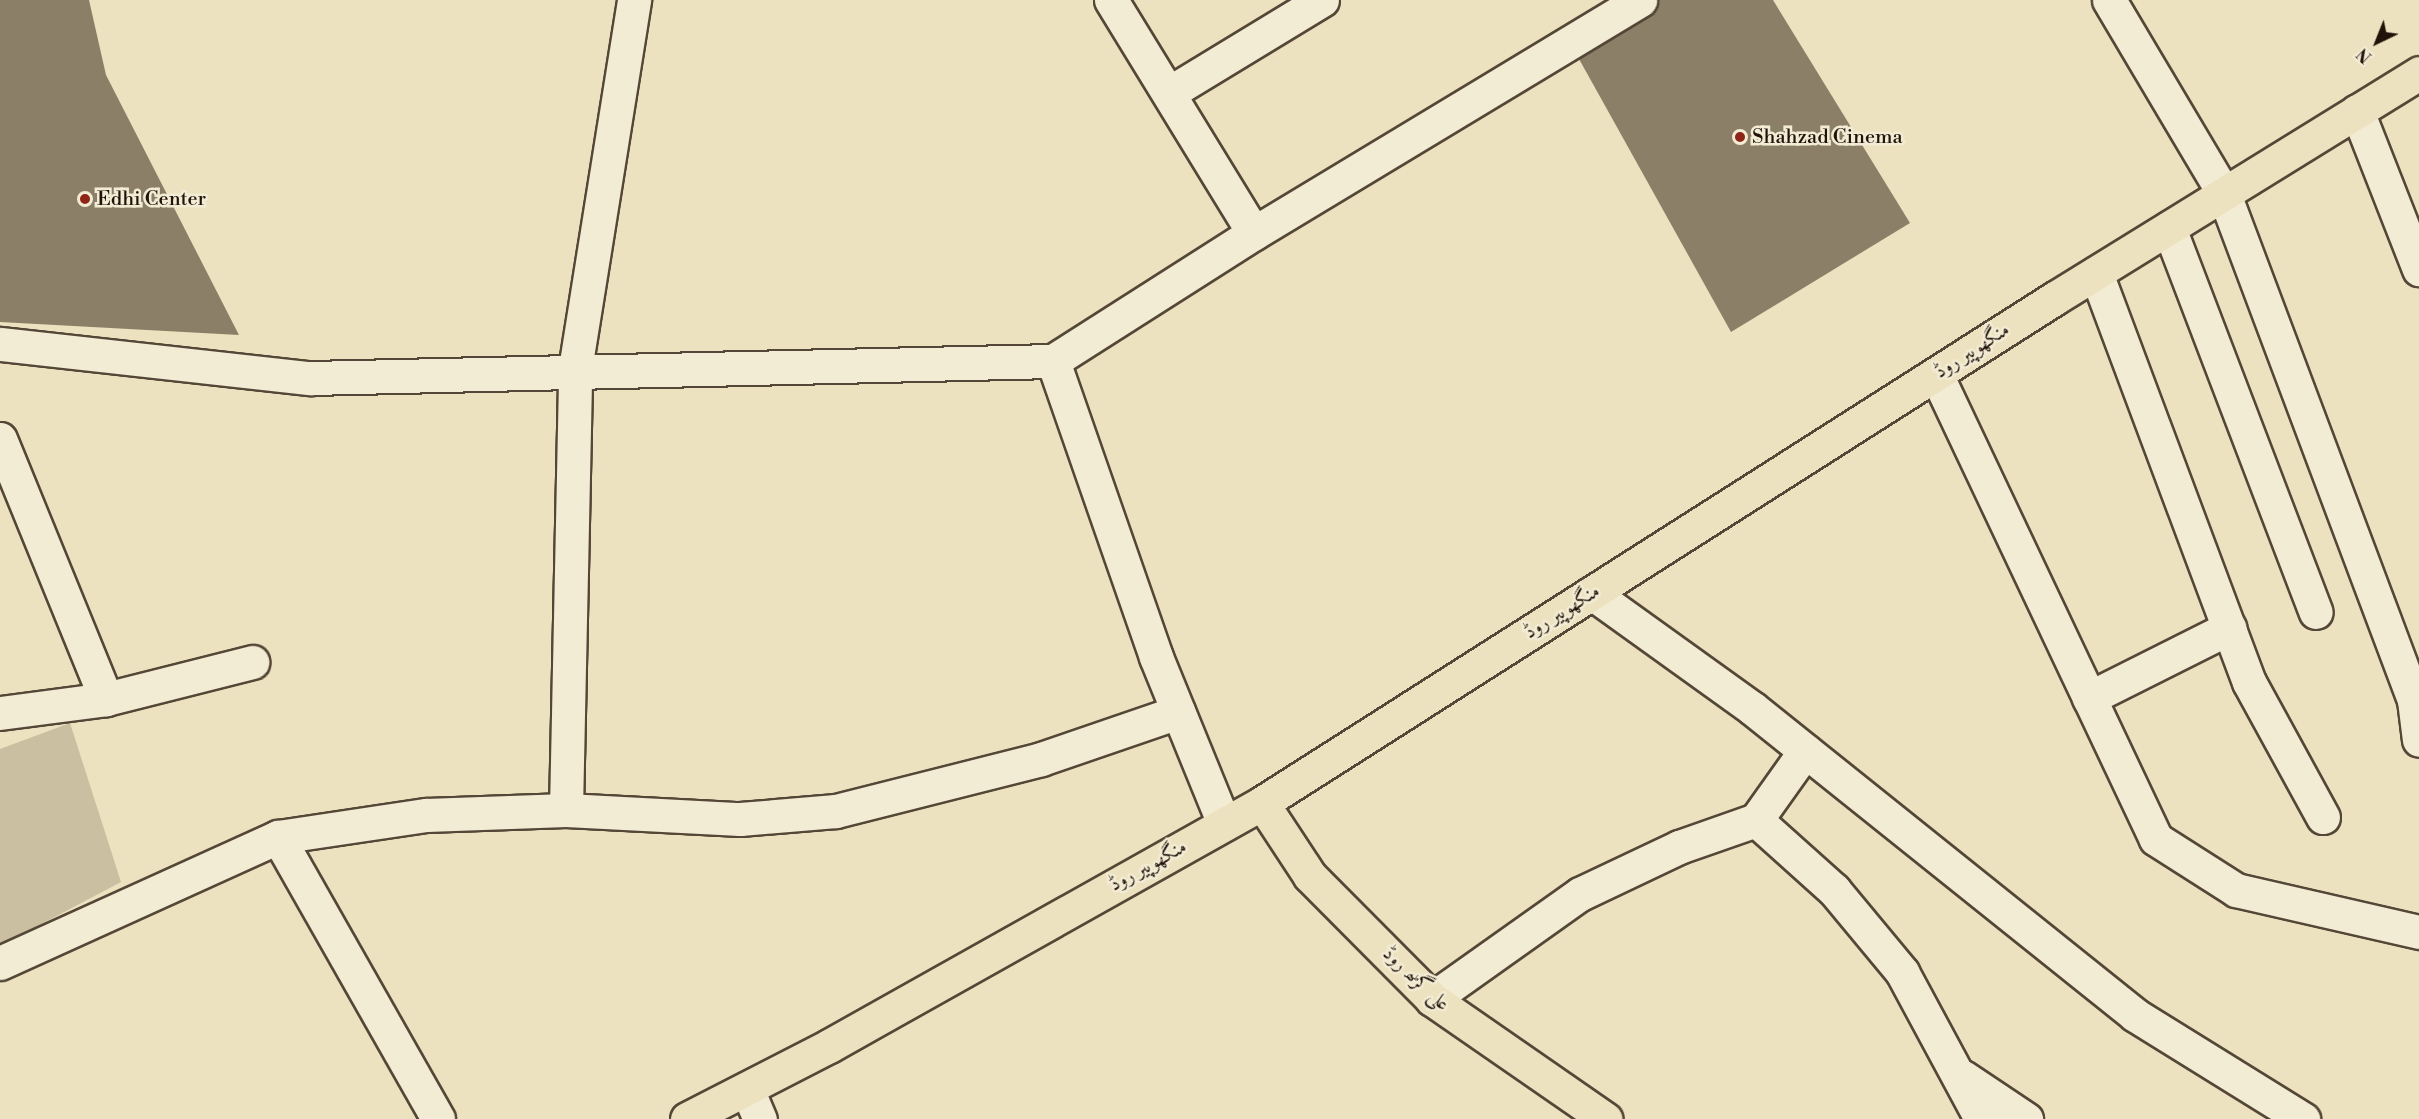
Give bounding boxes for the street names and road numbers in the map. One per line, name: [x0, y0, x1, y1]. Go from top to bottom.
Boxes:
street label: منگھوپیر روڈ: [1930, 318, 2014, 384]
street label: منگھوپیر روڈ: [1520, 579, 1604, 645]
street label: منگھوپیر روڈ: [1105, 835, 1191, 897]
street label: علی گڑھ روڈ: [1377, 942, 1455, 1016]

